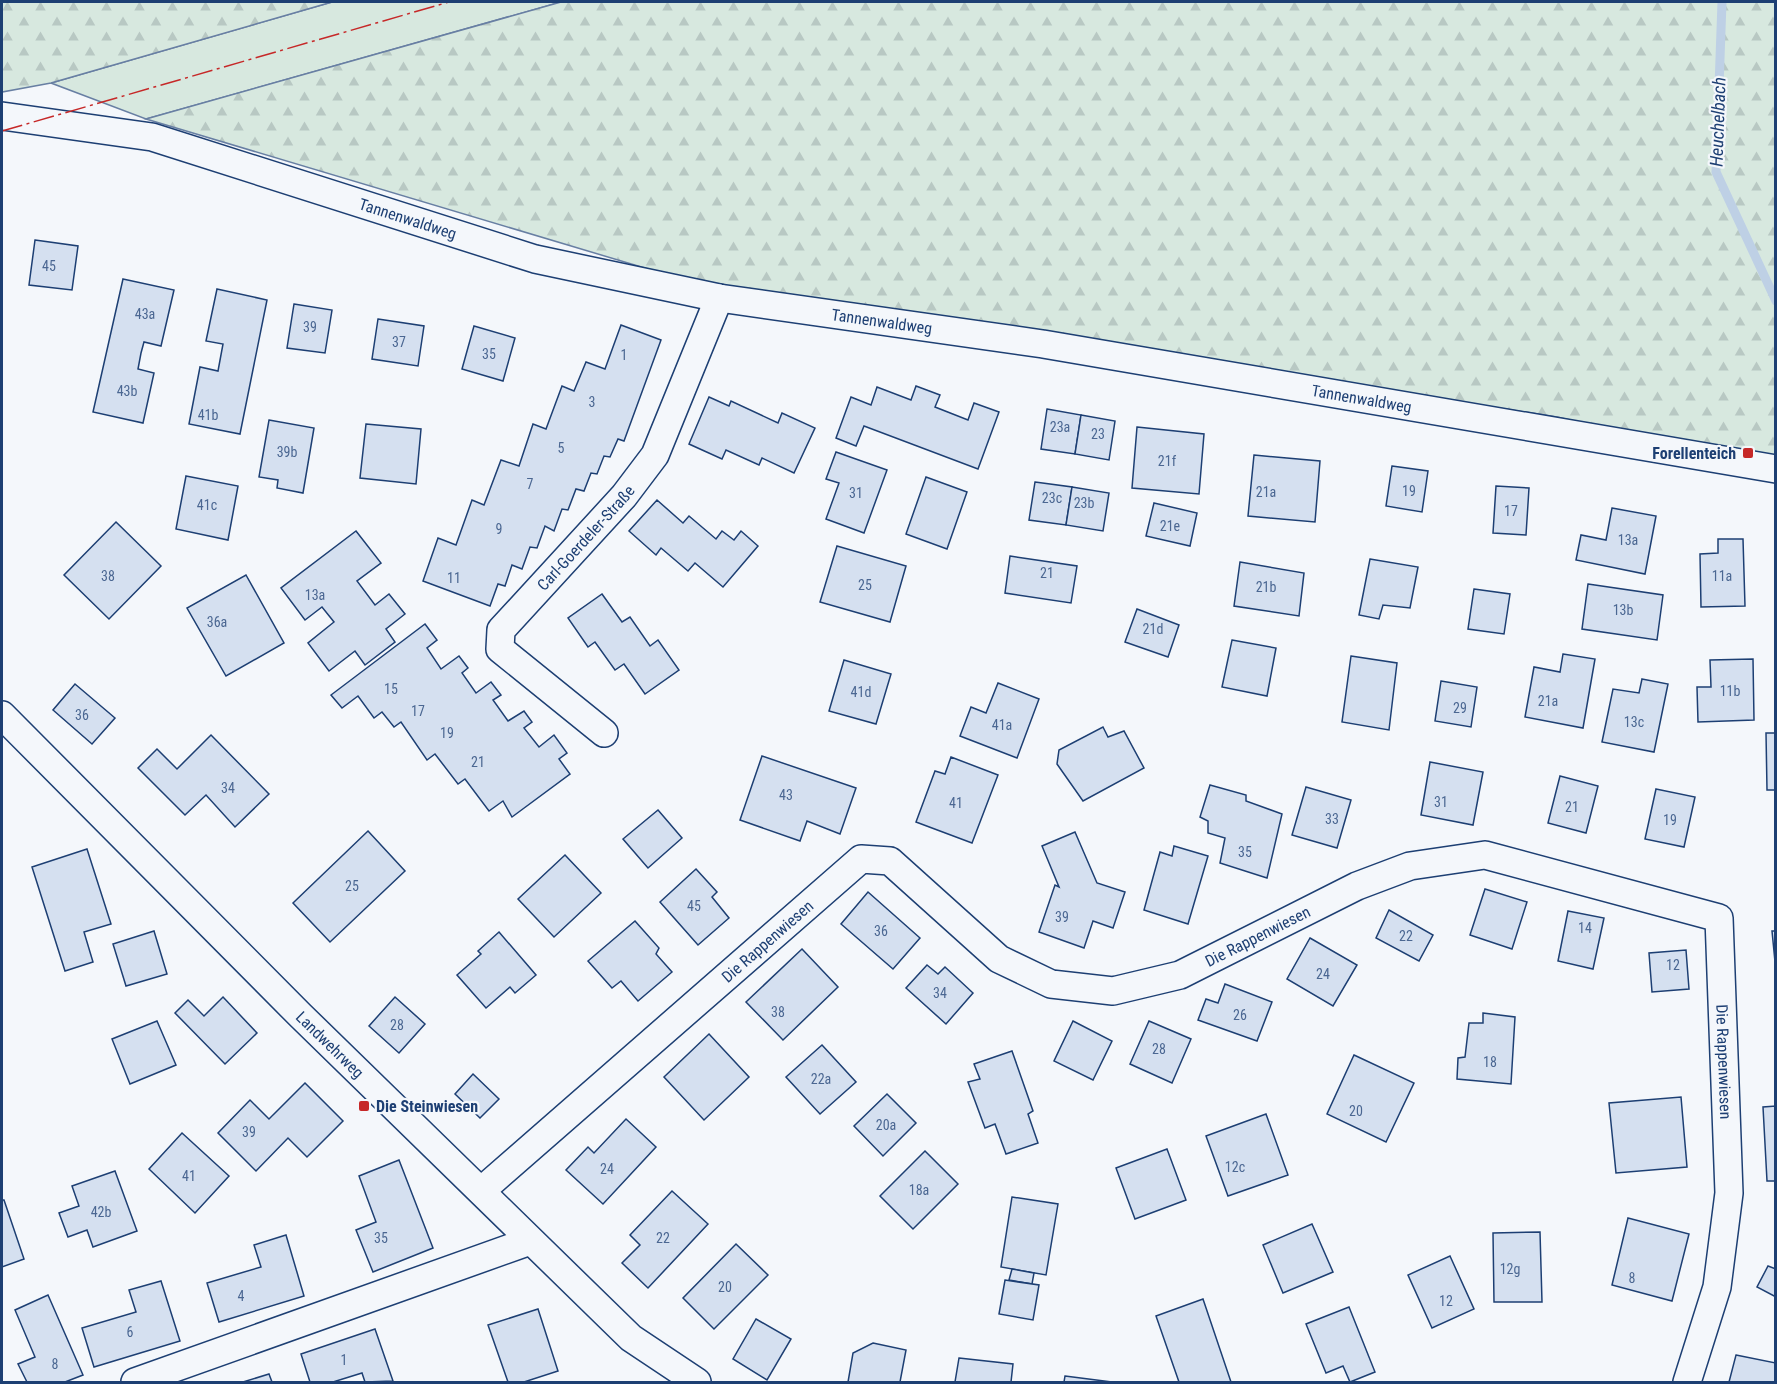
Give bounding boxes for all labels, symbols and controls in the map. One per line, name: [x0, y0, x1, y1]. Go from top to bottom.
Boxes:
water label: Heuchelbach: [1705, 77, 1730, 167]
street label: Tannenwaldweg: [357, 195, 459, 243]
house number: 45: [42, 258, 56, 274]
street label: Tannenwaldweg: [830, 305, 933, 338]
house number: 43a: [135, 306, 155, 322]
house number: 39: [303, 319, 317, 335]
house number: 37: [392, 334, 406, 350]
house number: 35: [482, 346, 496, 362]
house number: 1: [621, 347, 627, 363]
street label: Tannenwaldweg: [1310, 381, 1413, 417]
house number: 43b: [117, 383, 137, 399]
house number: 3: [589, 394, 595, 410]
house number: 41b: [198, 407, 218, 423]
house number: 23a: [1050, 419, 1070, 435]
house number: 23: [1091, 426, 1105, 442]
house number: 5: [558, 440, 565, 456]
house number: 39b: [277, 444, 297, 460]
place label: Forellenteich: [1652, 444, 1736, 463]
marker: Forellenteich: [1741, 446, 1755, 460]
house number: 21f: [1158, 453, 1177, 469]
house number: 7: [527, 476, 534, 492]
street label: Carl-Goerdeler-Straße: [533, 482, 639, 594]
house number: 19: [1402, 483, 1416, 499]
house number: 21a: [1256, 484, 1276, 500]
house number: 31: [849, 485, 863, 501]
house number: 23c: [1042, 490, 1062, 506]
house number: 23b: [1074, 495, 1094, 511]
house number: 41c: [197, 497, 217, 513]
house number: 17: [1504, 503, 1518, 519]
house number: 21e: [1160, 518, 1181, 534]
house number: 9: [496, 521, 502, 537]
house number: 13a: [1618, 532, 1638, 548]
house number: 21: [1040, 565, 1054, 581]
house number: 38: [101, 568, 115, 584]
house number: 11a: [1712, 568, 1732, 584]
house number: 11: [447, 570, 461, 586]
house number: 25: [858, 577, 872, 593]
house number: 21b: [1256, 579, 1276, 595]
house number: 13a: [305, 587, 325, 603]
house number: 13b: [1613, 602, 1633, 618]
house number: 36a: [207, 614, 227, 630]
house number: 21d: [1143, 621, 1163, 637]
house number: 15: [384, 681, 398, 697]
house number: 11b: [1720, 683, 1740, 699]
house number: 41d: [851, 684, 871, 700]
house number: 21a: [1538, 693, 1558, 709]
house number: 29: [1453, 700, 1467, 716]
house number: 17: [411, 703, 425, 719]
house number: 36: [75, 707, 89, 723]
house number: 13c: [1624, 714, 1644, 730]
house number: 41a: [992, 717, 1012, 733]
house number: 19: [440, 725, 454, 741]
house number: 21: [471, 754, 485, 770]
house number: 34: [221, 780, 235, 796]
house number: 43: [779, 787, 793, 803]
house number: 31: [1434, 794, 1448, 810]
house number: 41: [949, 795, 963, 811]
house number: 21: [1565, 799, 1579, 815]
house number: 33: [1325, 811, 1339, 827]
house number: 19: [1663, 812, 1677, 828]
house number: 35: [1238, 844, 1252, 860]
house number: 25: [345, 878, 359, 894]
street label: Die Rappenwiesen: [718, 896, 817, 986]
house number: 45: [687, 898, 701, 914]
street label: Die Rappenwiesen: [1202, 902, 1314, 971]
house number: 39: [1055, 909, 1069, 925]
house number: 14: [1578, 920, 1592, 936]
house number: 36: [874, 923, 888, 939]
house number: 22: [1399, 928, 1413, 944]
house number: 12: [1666, 957, 1680, 973]
house number: 24: [1316, 966, 1330, 982]
house number: 34: [933, 985, 947, 1001]
house number: 38: [771, 1004, 785, 1020]
street label: Die Rappenwiesen: [1712, 1004, 1735, 1120]
street label: Landwehrweg: [292, 1007, 368, 1082]
house number: 26: [1233, 1007, 1247, 1023]
house number: 28: [390, 1017, 404, 1033]
house number: 28: [1152, 1041, 1166, 1057]
house number: 18: [1483, 1054, 1497, 1070]
house number: 22a: [811, 1071, 831, 1087]
place label: Die Steinwiesen: [376, 1097, 478, 1116]
marker: Die Steinwiesen: [357, 1099, 371, 1113]
house number: 20: [1349, 1103, 1363, 1119]
house number: 20a: [876, 1117, 896, 1133]
house number: 39: [242, 1124, 256, 1140]
house number: 12c: [1225, 1159, 1245, 1175]
house number: 24: [600, 1161, 614, 1177]
house number: 41: [182, 1168, 196, 1184]
house number: 18a: [909, 1182, 929, 1198]
house number: 42b: [91, 1204, 111, 1220]
house number: 35: [374, 1230, 388, 1246]
house number: 22: [656, 1230, 670, 1246]
house number: 12g: [1500, 1261, 1520, 1277]
house number: 8: [1629, 1270, 1636, 1286]
house number: 20: [718, 1279, 732, 1295]
house number: 4: [238, 1288, 245, 1304]
house number: 12: [1439, 1293, 1453, 1309]
house number: 6: [127, 1324, 134, 1340]
house number: 1: [341, 1352, 347, 1368]
house number: 8: [52, 1356, 59, 1372]

